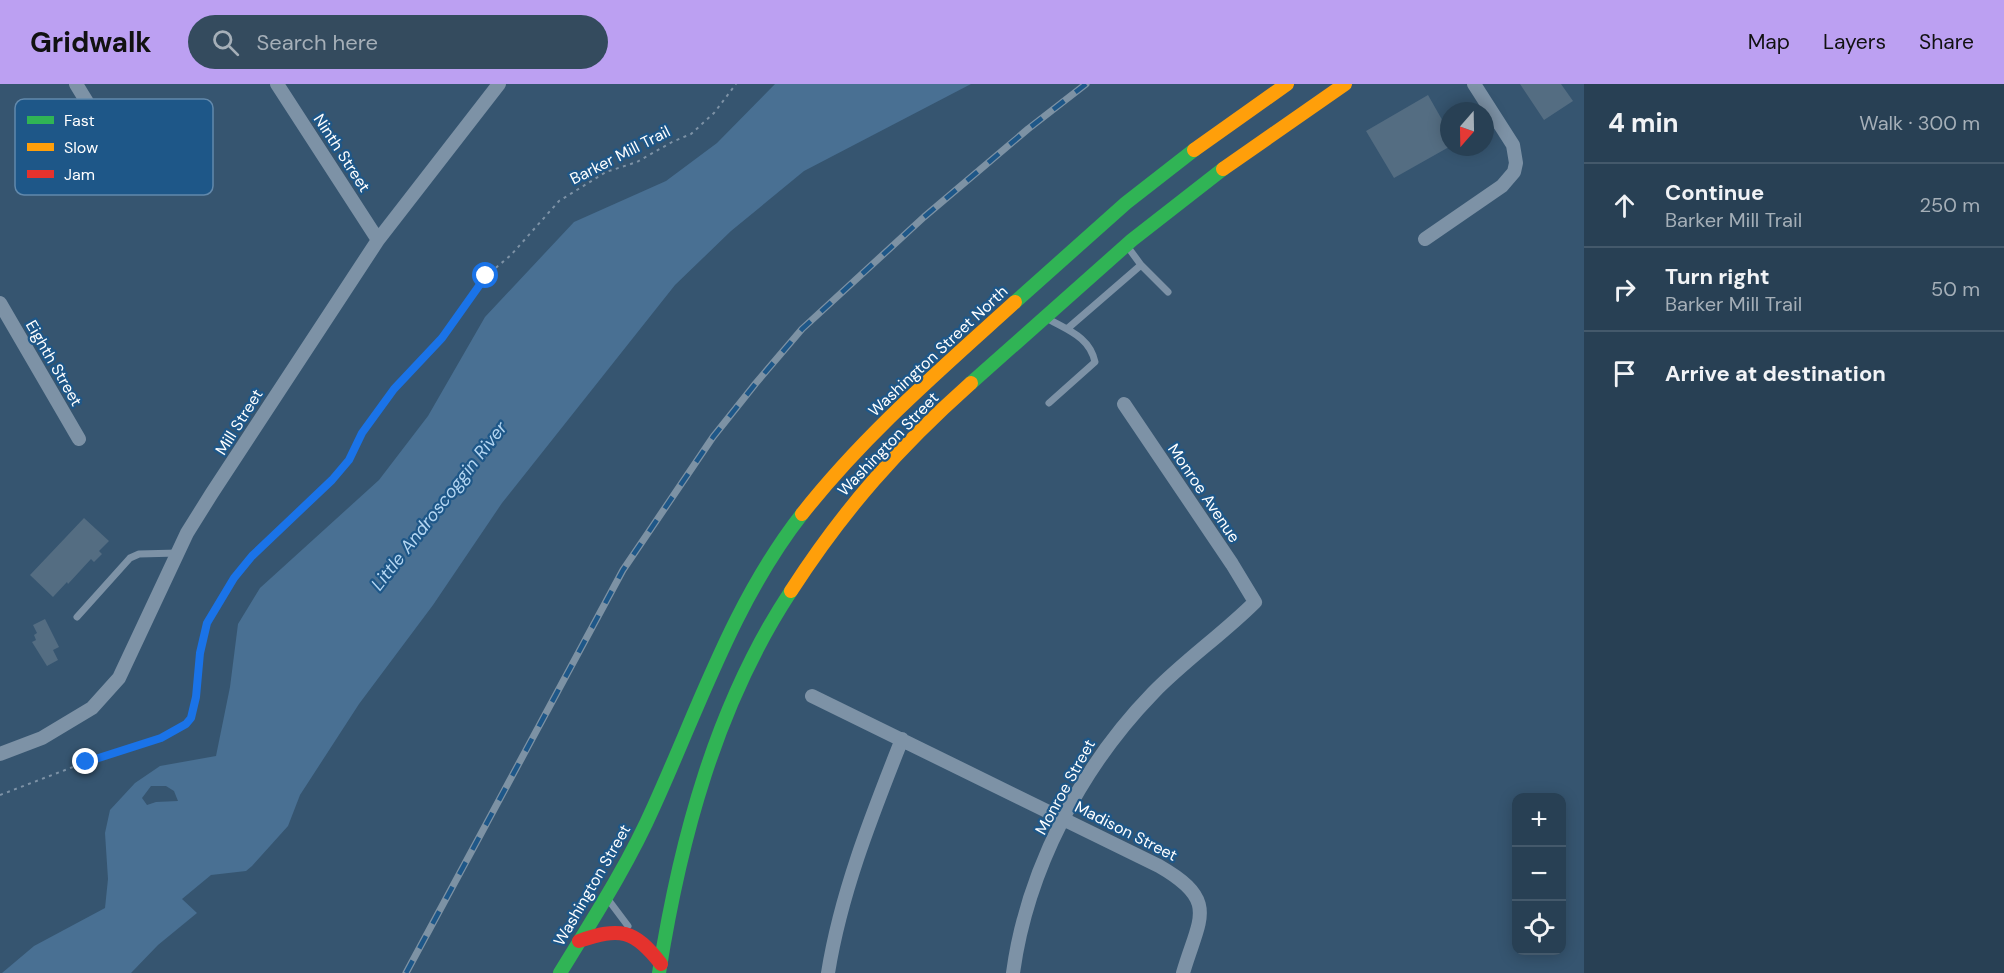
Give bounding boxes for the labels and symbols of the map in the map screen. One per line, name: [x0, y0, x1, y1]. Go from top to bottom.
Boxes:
legend: [15, 99, 213, 195]
north arrow: [1440, 102, 1494, 156]
text: Fast: [64, 110, 95, 131]
street label: Ninth Street: [309, 110, 375, 196]
street label: Barker Mill Trail: [566, 121, 674, 189]
text: Slow: [64, 137, 98, 158]
text: Jam: [64, 164, 95, 185]
route start: [472, 262, 498, 288]
street label: Washington Street North: [864, 281, 1012, 421]
street label: Eighth Street: [21, 316, 87, 410]
street label: Mill Street: [210, 385, 268, 459]
street label: Washington Street: [833, 387, 943, 501]
water label: Little Androscoggin River: [365, 416, 513, 595]
street label: Monroe Avenue: [1163, 439, 1245, 547]
street label: Monroe Street: [1030, 736, 1100, 838]
route end: [72, 748, 98, 774]
street label: Madison Street: [1071, 796, 1181, 866]
street label: Washington Street: [549, 820, 635, 950]

